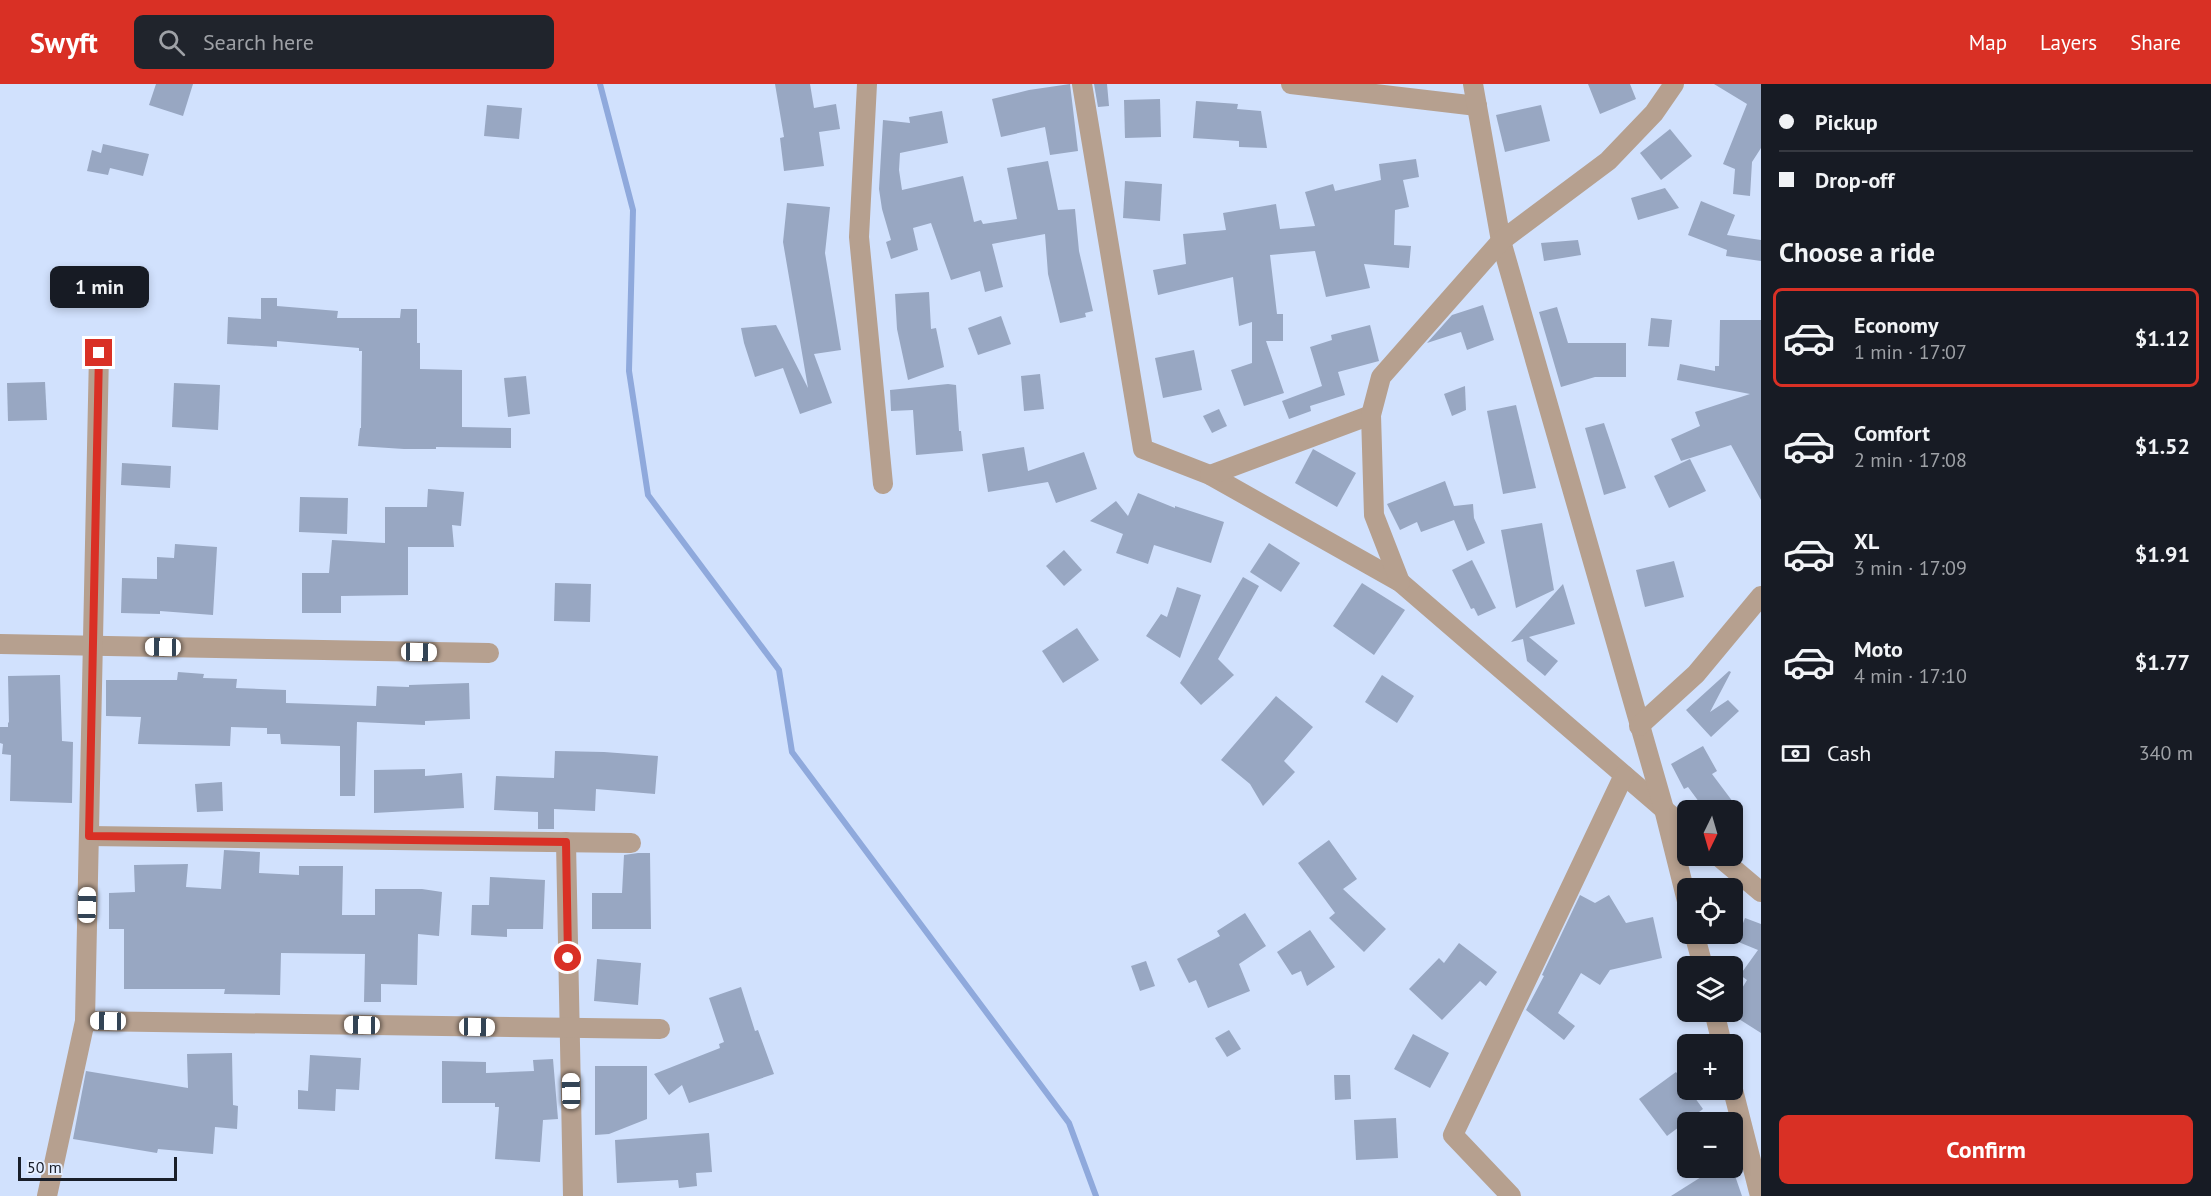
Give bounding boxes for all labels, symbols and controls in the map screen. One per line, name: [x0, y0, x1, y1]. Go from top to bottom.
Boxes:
search box: [134, 15, 554, 69]
text: Swyft: [30, 24, 98, 61]
icon: search: [155, 26, 188, 59]
text: Search here: [203, 28, 314, 56]
text: Map: [1969, 29, 2007, 56]
text: Layers: [2040, 29, 2097, 56]
text: Share: [2130, 29, 2181, 56]
text: Pickup: [1815, 108, 1878, 136]
text: Drop-off: [1815, 166, 1894, 194]
text: Choose a ride: [1779, 235, 1935, 269]
callout: 1 min: [50, 266, 148, 308]
text: 1 min: [75, 274, 124, 300]
icon: car: [1782, 311, 1836, 365]
text: Economy: [1854, 311, 1938, 339]
text: $1.12: [2135, 324, 2190, 352]
route end: [85, 339, 112, 366]
text: 1 min · 17:07: [1854, 339, 1967, 365]
icon: car: [1782, 419, 1836, 473]
text: Comfort: [1854, 419, 1930, 447]
text: $1.52: [2135, 432, 2190, 460]
text: 2 min · 17:08: [1854, 447, 1967, 473]
icon: car: [1782, 527, 1836, 581]
text: XL: [1854, 527, 1879, 555]
text: $1.91: [2135, 540, 2190, 568]
text: 3 min · 17:09: [1854, 555, 1967, 581]
icon: car: [1782, 635, 1836, 689]
text: Moto: [1854, 635, 1903, 663]
car: [145, 638, 181, 656]
car: [401, 643, 437, 661]
text: $1.77: [2135, 648, 2190, 676]
text: 4 min · 17:10: [1854, 663, 1967, 689]
icon: cash: [1779, 737, 1812, 770]
text: Cash: [1827, 739, 1871, 767]
text: 340 m: [2139, 740, 2193, 766]
north arrow: [1677, 800, 1743, 866]
map controls: [1677, 800, 1743, 1178]
button: locate: [1677, 878, 1743, 944]
car: [78, 887, 96, 923]
route start: [554, 944, 581, 971]
button: layers: [1677, 956, 1743, 1022]
car: [90, 1012, 126, 1030]
car: [344, 1016, 380, 1034]
car: [459, 1018, 495, 1036]
button: +: [1677, 1034, 1743, 1100]
car: [562, 1073, 580, 1109]
button: −: [1677, 1112, 1743, 1178]
button: Confirm: [1779, 1115, 2193, 1184]
scale bar: [18, 1154, 177, 1182]
text: 50 m: [27, 1157, 62, 1177]

